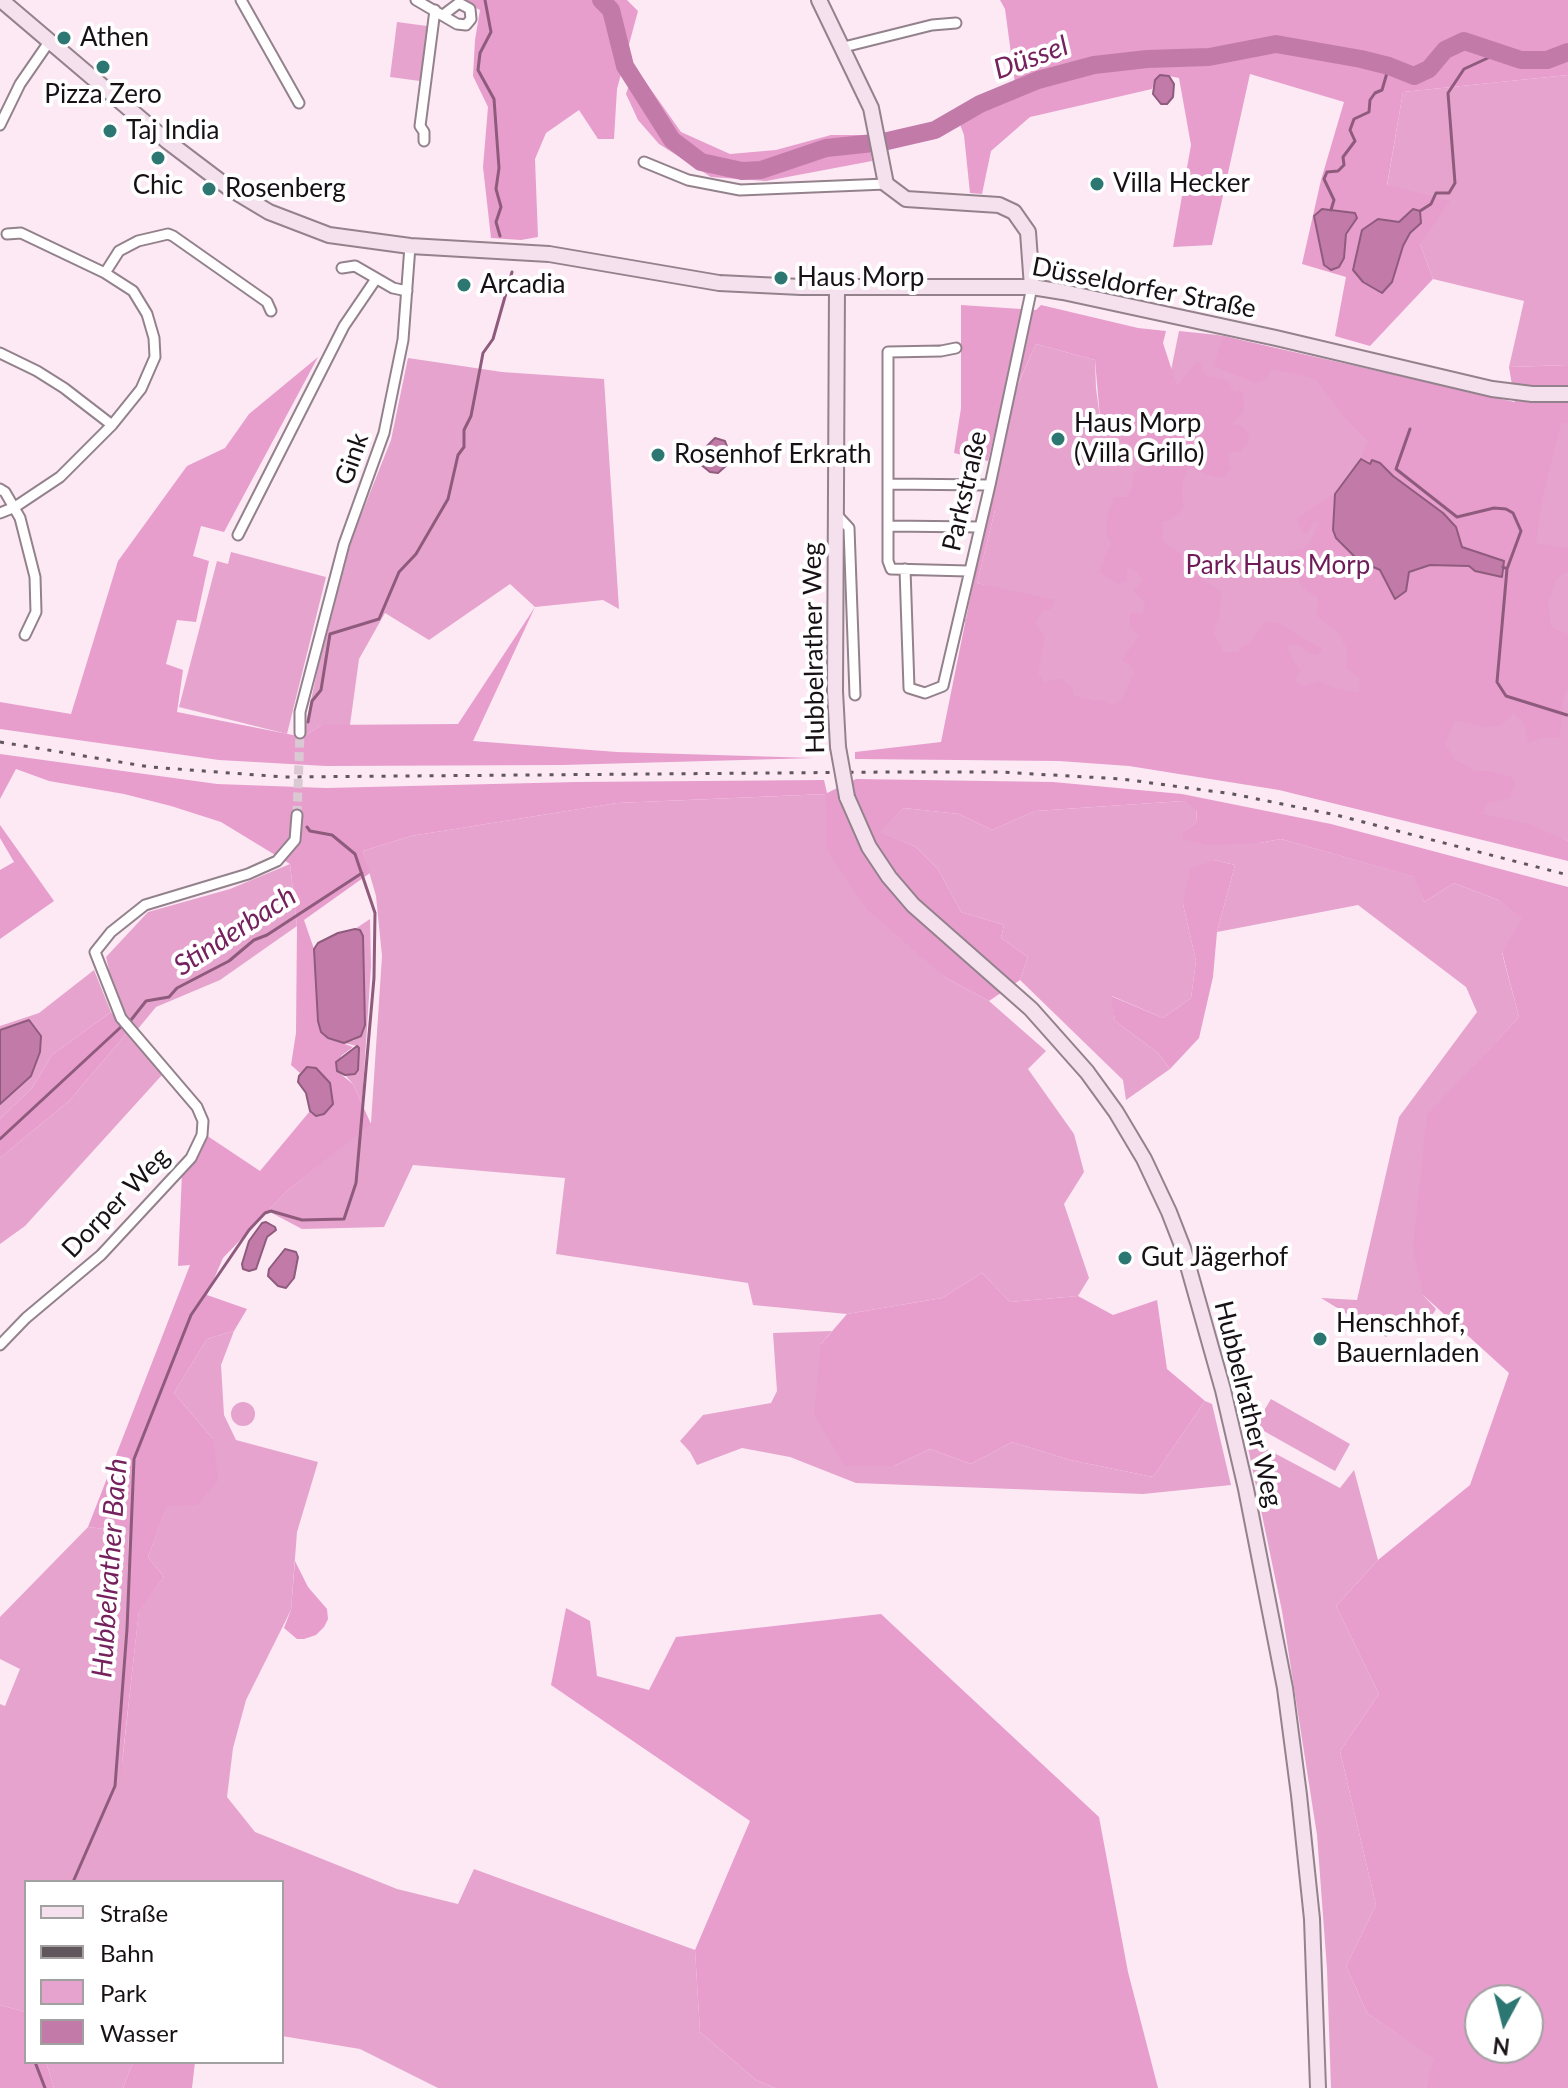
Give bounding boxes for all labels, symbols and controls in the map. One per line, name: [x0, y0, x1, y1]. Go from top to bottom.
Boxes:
place label: Athen: [80, 22, 149, 54]
marker: Athen: [55, 29, 73, 47]
water label: Düssel: [989, 29, 1073, 87]
marker: Pizza Zero: [94, 58, 112, 76]
place label: Pizza Zero: [44, 79, 162, 111]
place label: Taj India: [126, 115, 220, 147]
marker: Taj India: [101, 122, 119, 140]
marker: Chic: [149, 149, 167, 167]
place label: Villa Hecker: [1113, 168, 1250, 200]
place label: Chic: [133, 170, 183, 202]
place label: Rosenberg: [225, 173, 346, 205]
marker: Villa Hecker: [1088, 175, 1106, 193]
marker: Rosenberg: [200, 180, 218, 198]
street label: Düsseldorfer Straße: [1029, 251, 1259, 325]
place label: Haus Morp: [797, 262, 924, 294]
place label: Arcadia: [480, 269, 566, 301]
marker: Haus Morp: [772, 269, 790, 287]
marker: Arcadia: [455, 276, 473, 294]
place label: Haus Morp (Villa Grillo): [1074, 408, 1204, 470]
street label: Parkstraße: [936, 428, 994, 554]
street label: Gink: [329, 429, 375, 489]
marker: Haus Morp (Villa Grillo): [1049, 430, 1067, 448]
place label: Rosenhof Erkrath: [674, 439, 872, 471]
marker: Rosenhof Erkrath: [649, 446, 667, 464]
street label: Hubbelrather Weg: [797, 542, 831, 754]
park label: Park Haus Morp: [1186, 550, 1370, 582]
water label: Stinderbach: [168, 879, 302, 983]
street label: Dorper Weg: [56, 1141, 176, 1265]
place label: Gut Jägerhof: [1141, 1242, 1288, 1274]
marker: Gut Jägerhof: [1116, 1249, 1134, 1267]
street label: Hubbelrather Weg: [1207, 1298, 1289, 1510]
place label: Henschhof, Bauernladen: [1336, 1308, 1480, 1370]
marker: Henschhof, Bauernladen: [1311, 1330, 1329, 1348]
water label: Hubbelrather Bach: [86, 1457, 134, 1679]
legend: [24, 1880, 284, 2064]
text: Straße: [100, 1898, 168, 1927]
text: Bahn: [100, 1938, 154, 1967]
text: Park: [100, 1978, 147, 2007]
north arrow: [1464, 1984, 1544, 2064]
text: Wasser: [100, 2018, 178, 2047]
text: N: [1491, 2032, 1511, 2061]

